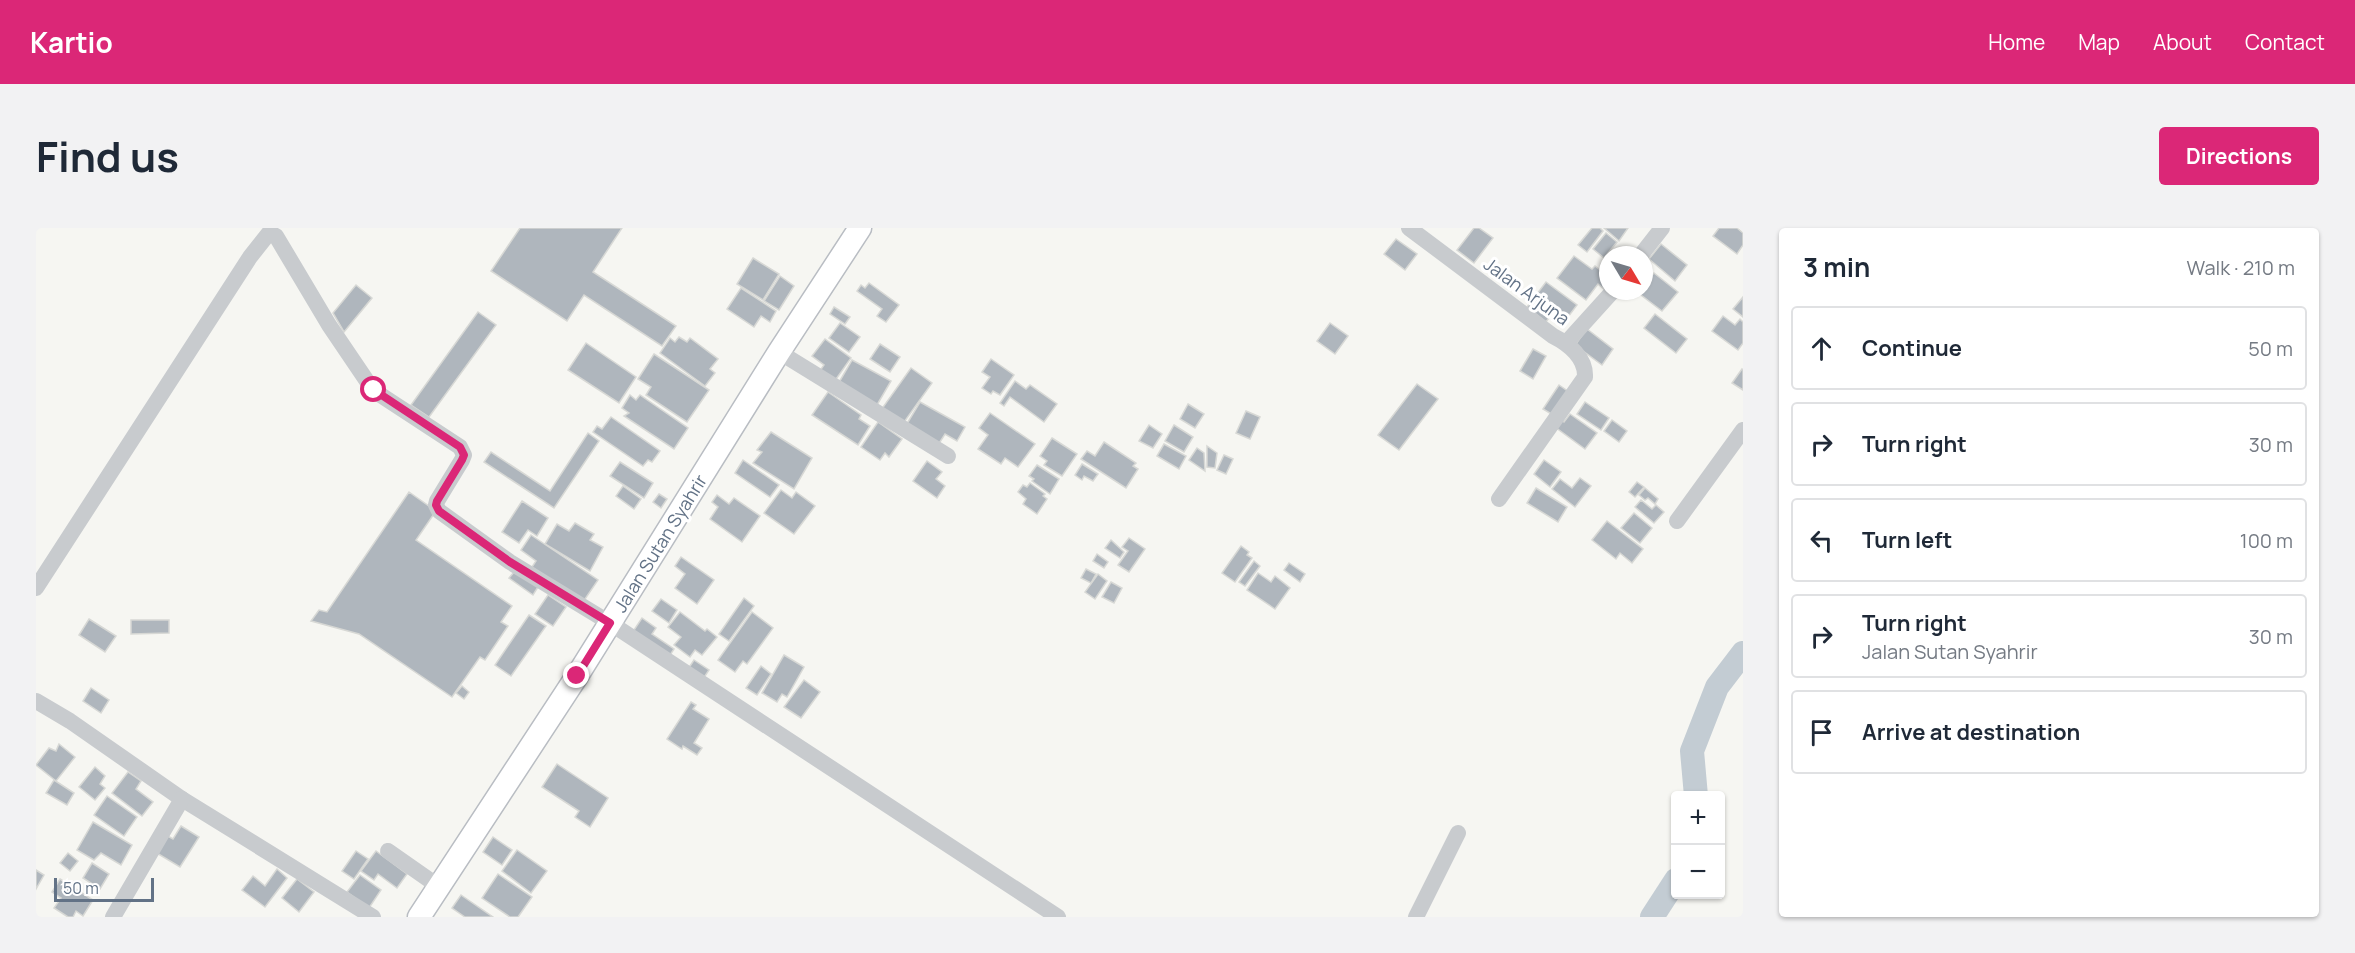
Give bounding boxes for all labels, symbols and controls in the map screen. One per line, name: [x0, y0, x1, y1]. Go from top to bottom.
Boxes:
text: Kartio: [30, 23, 113, 61]
text: Home: [1988, 28, 2045, 56]
text: Map: [2078, 28, 2120, 56]
text: About: [2153, 28, 2212, 56]
text: Contact: [2245, 28, 2325, 56]
text: Find us: [36, 127, 179, 185]
button: Directions: [2159, 127, 2319, 185]
north arrow: [1599, 246, 1653, 300]
text: 3 min: [1803, 249, 1870, 285]
street label: Jalan Arjuna: [1479, 252, 1575, 330]
text: Walk · 210 m: [2187, 254, 2295, 281]
icon: ahead: [1805, 332, 1838, 365]
text: Continue: [1862, 333, 1962, 363]
text: 50 m: [2248, 335, 2293, 362]
route start: [360, 376, 386, 402]
icon: right: [1805, 428, 1838, 461]
text: Turn right: [1862, 429, 1967, 459]
text: 30 m: [2249, 431, 2293, 458]
street label: Jalan Sutan Syahrir: [608, 469, 712, 616]
icon: left: [1805, 524, 1838, 557]
text: Turn left: [1862, 525, 1952, 555]
text: 100 m: [2240, 527, 2293, 554]
text: Turn right: [1862, 608, 1967, 638]
icon: right: [1805, 620, 1838, 653]
text: 30 m: [2249, 623, 2293, 650]
text: Jalan Sutan Syahrir: [1862, 638, 2038, 665]
route end: [563, 662, 589, 688]
icon: arrive: [1805, 716, 1838, 749]
text: Arrive at destination: [1862, 717, 2080, 747]
map controls: [1671, 791, 1725, 899]
button: +: [1671, 791, 1725, 845]
button: −: [1671, 845, 1725, 899]
scale bar: [54, 875, 154, 902]
text: 50 m: [63, 877, 99, 899]

